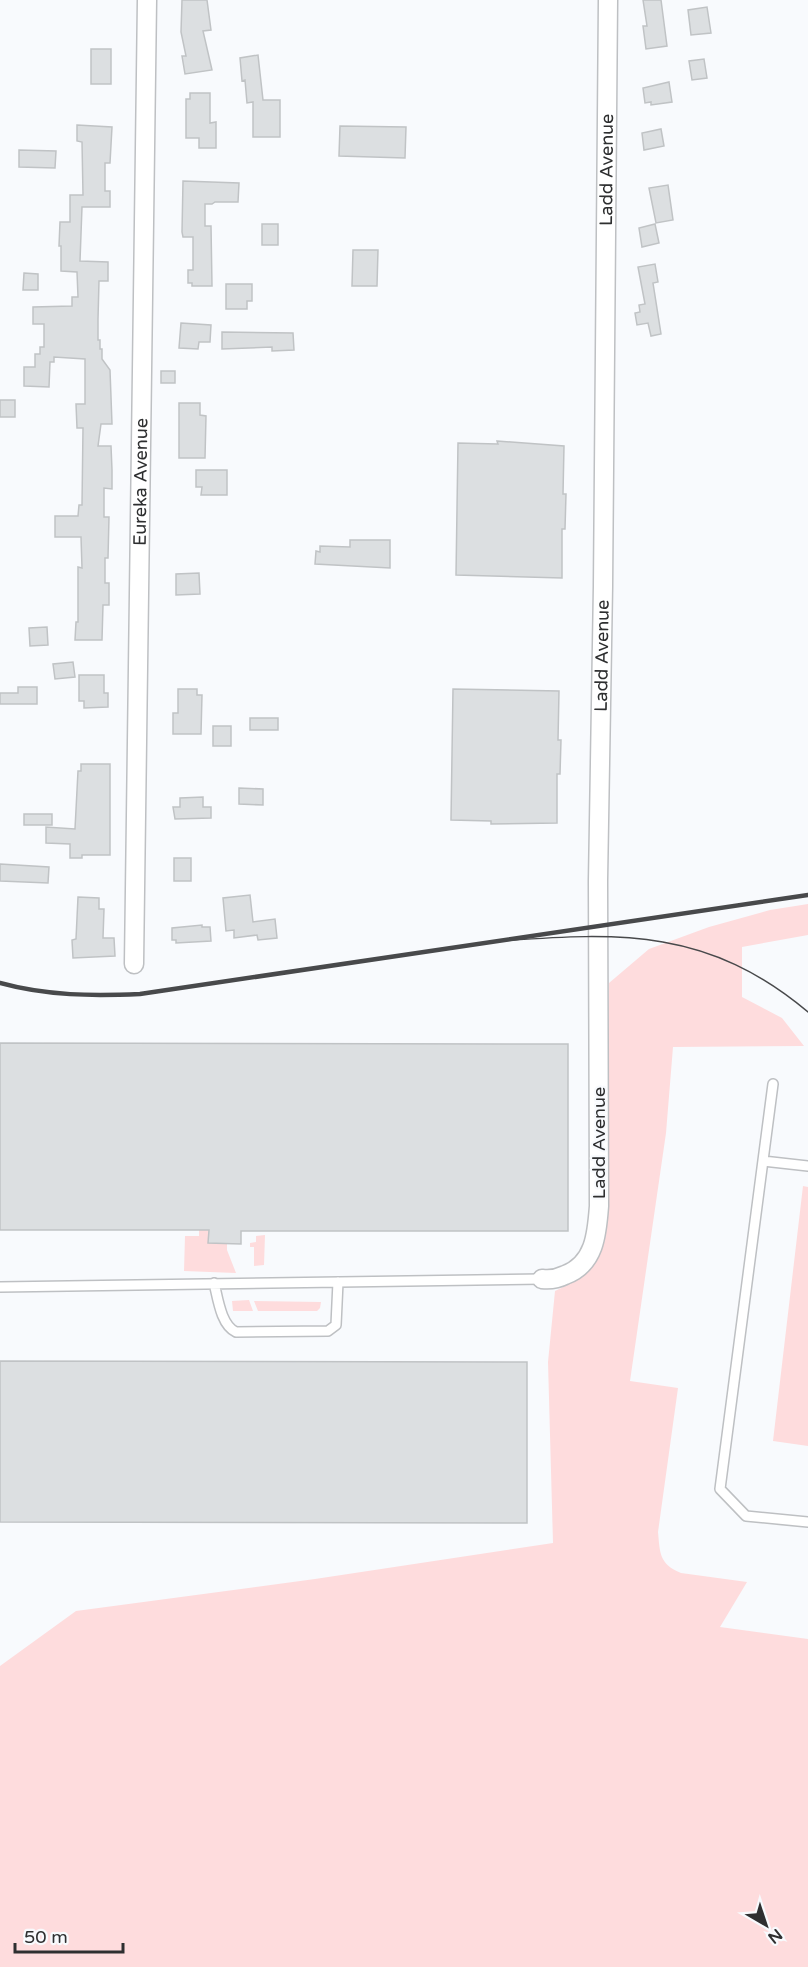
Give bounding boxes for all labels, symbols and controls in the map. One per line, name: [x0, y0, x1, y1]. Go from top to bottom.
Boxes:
street label: Ladd Avenue: [595, 114, 618, 226]
street label: Eureka Avenue: [129, 418, 152, 546]
street label: Ladd Avenue: [590, 599, 614, 712]
street label: Ladd Avenue: [588, 1087, 610, 1199]
north arrow: [736, 1895, 796, 1955]
scale bar: [15, 1916, 123, 1954]
text: N: [764, 1924, 786, 1948]
text: 50 m: [24, 1926, 68, 1948]

